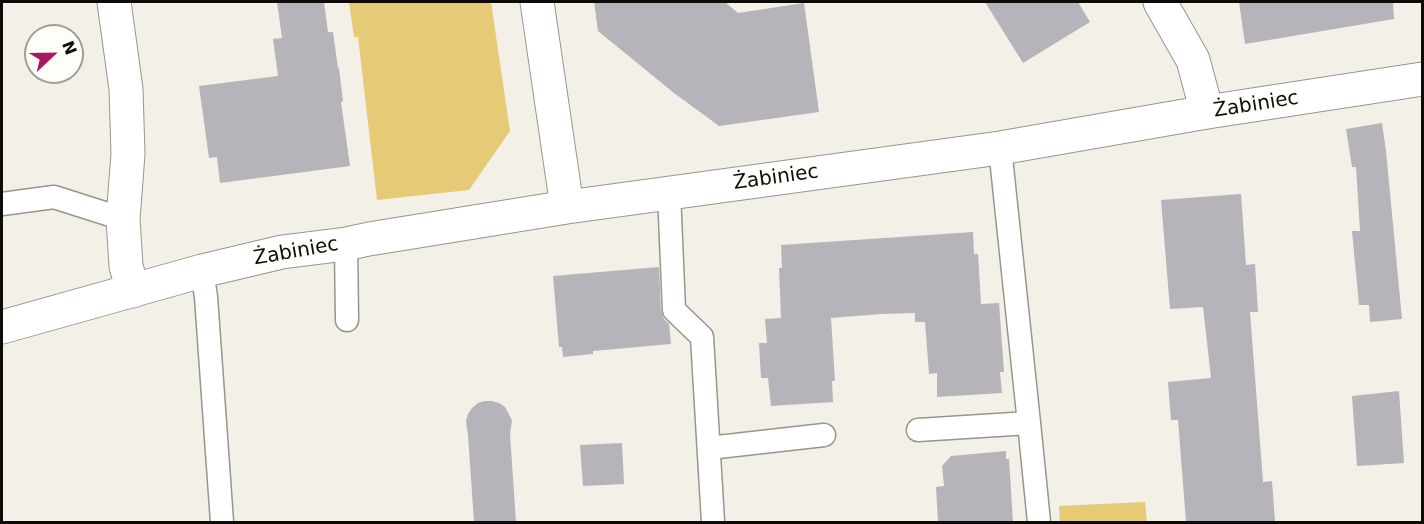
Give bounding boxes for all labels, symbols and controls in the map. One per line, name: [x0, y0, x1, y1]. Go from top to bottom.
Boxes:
north arrow: [24, 24, 84, 84]
text: N: [58, 38, 81, 58]
street label: Żabiniec: [1212, 86, 1300, 124]
street label: Żabiniec: [732, 160, 820, 196]
street label: Żabiniec: [252, 233, 340, 271]

